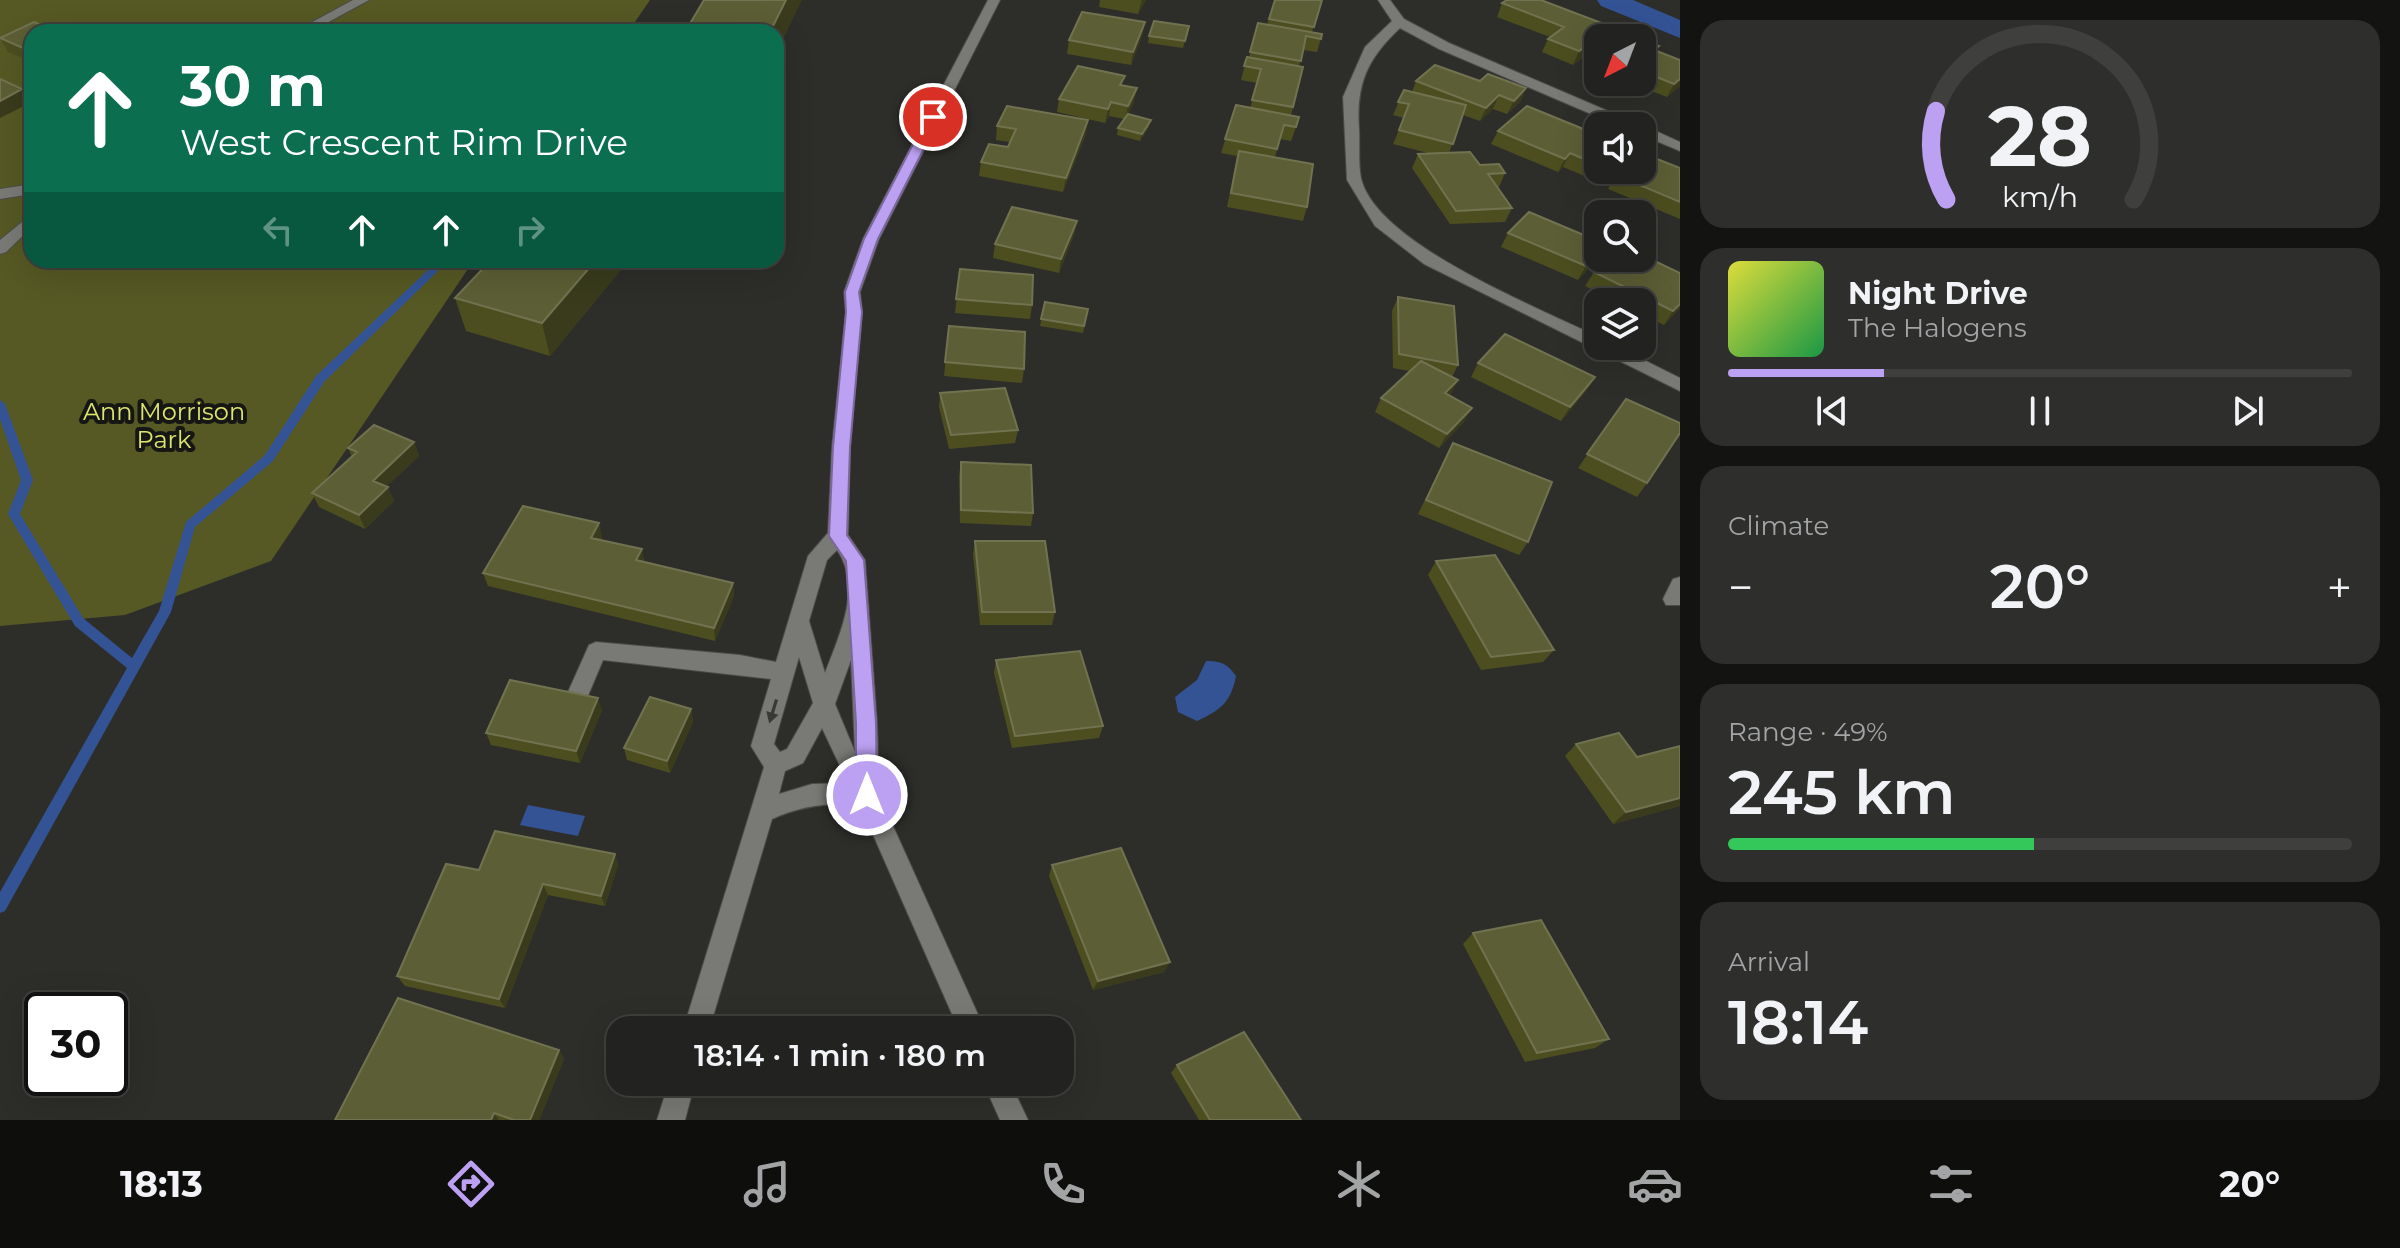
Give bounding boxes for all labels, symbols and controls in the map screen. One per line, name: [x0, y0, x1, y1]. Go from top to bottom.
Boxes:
north arrow: [1584, 24, 1656, 96]
map controls: [1584, 24, 1656, 360]
text: 30 m: [180, 52, 326, 120]
icon: ahead: [48, 56, 152, 160]
pin: [899, 83, 967, 151]
text: 28: [1988, 85, 2092, 187]
icon: arrive: [911, 95, 955, 139]
button: sound: [1584, 112, 1656, 184]
text: West Crescent Rim Drive: [180, 120, 628, 164]
text: km/h: [2002, 179, 2078, 214]
button: search: [1584, 200, 1656, 272]
icon: left: [256, 208, 300, 252]
icon: ahead: [340, 208, 384, 252]
icon: ahead: [424, 208, 468, 252]
icon: right: [508, 208, 552, 252]
text: Night Drive: [1848, 275, 2028, 312]
button: layers: [1584, 288, 1656, 360]
text: The Halogens: [1848, 312, 2027, 344]
icon: previous: [1810, 389, 1854, 433]
icon: pause: [2018, 389, 2062, 433]
icon: next: [2226, 389, 2270, 433]
park label: Ann Morrison Park: [83, 397, 245, 454]
text: Climate: [1728, 510, 1829, 542]
text: 20°: [1990, 550, 2090, 623]
text: −: [1728, 560, 1753, 614]
text: +: [2327, 560, 2352, 614]
one-way arrow: [766, 699, 779, 723]
text: Range · 49%: [1728, 716, 1888, 748]
position arrow: [825, 753, 909, 837]
text: 245 km: [1728, 756, 1955, 829]
text: Arrival: [1728, 946, 1810, 978]
text: 18:14: [1728, 986, 1868, 1059]
speed limit sign: 30: [24, 992, 128, 1096]
text: 18:14 · 1 min · 180 m: [694, 1037, 986, 1074]
icon: directions: [443, 1156, 499, 1212]
icon: music: [739, 1156, 795, 1212]
icon: phone: [1035, 1156, 1091, 1212]
icon: climate: [1331, 1156, 1387, 1212]
icon: car: [1627, 1156, 1683, 1212]
icon: filters: [1923, 1156, 1979, 1212]
text: 18:13: [120, 1162, 203, 1206]
text: 20°: [2219, 1162, 2280, 1206]

